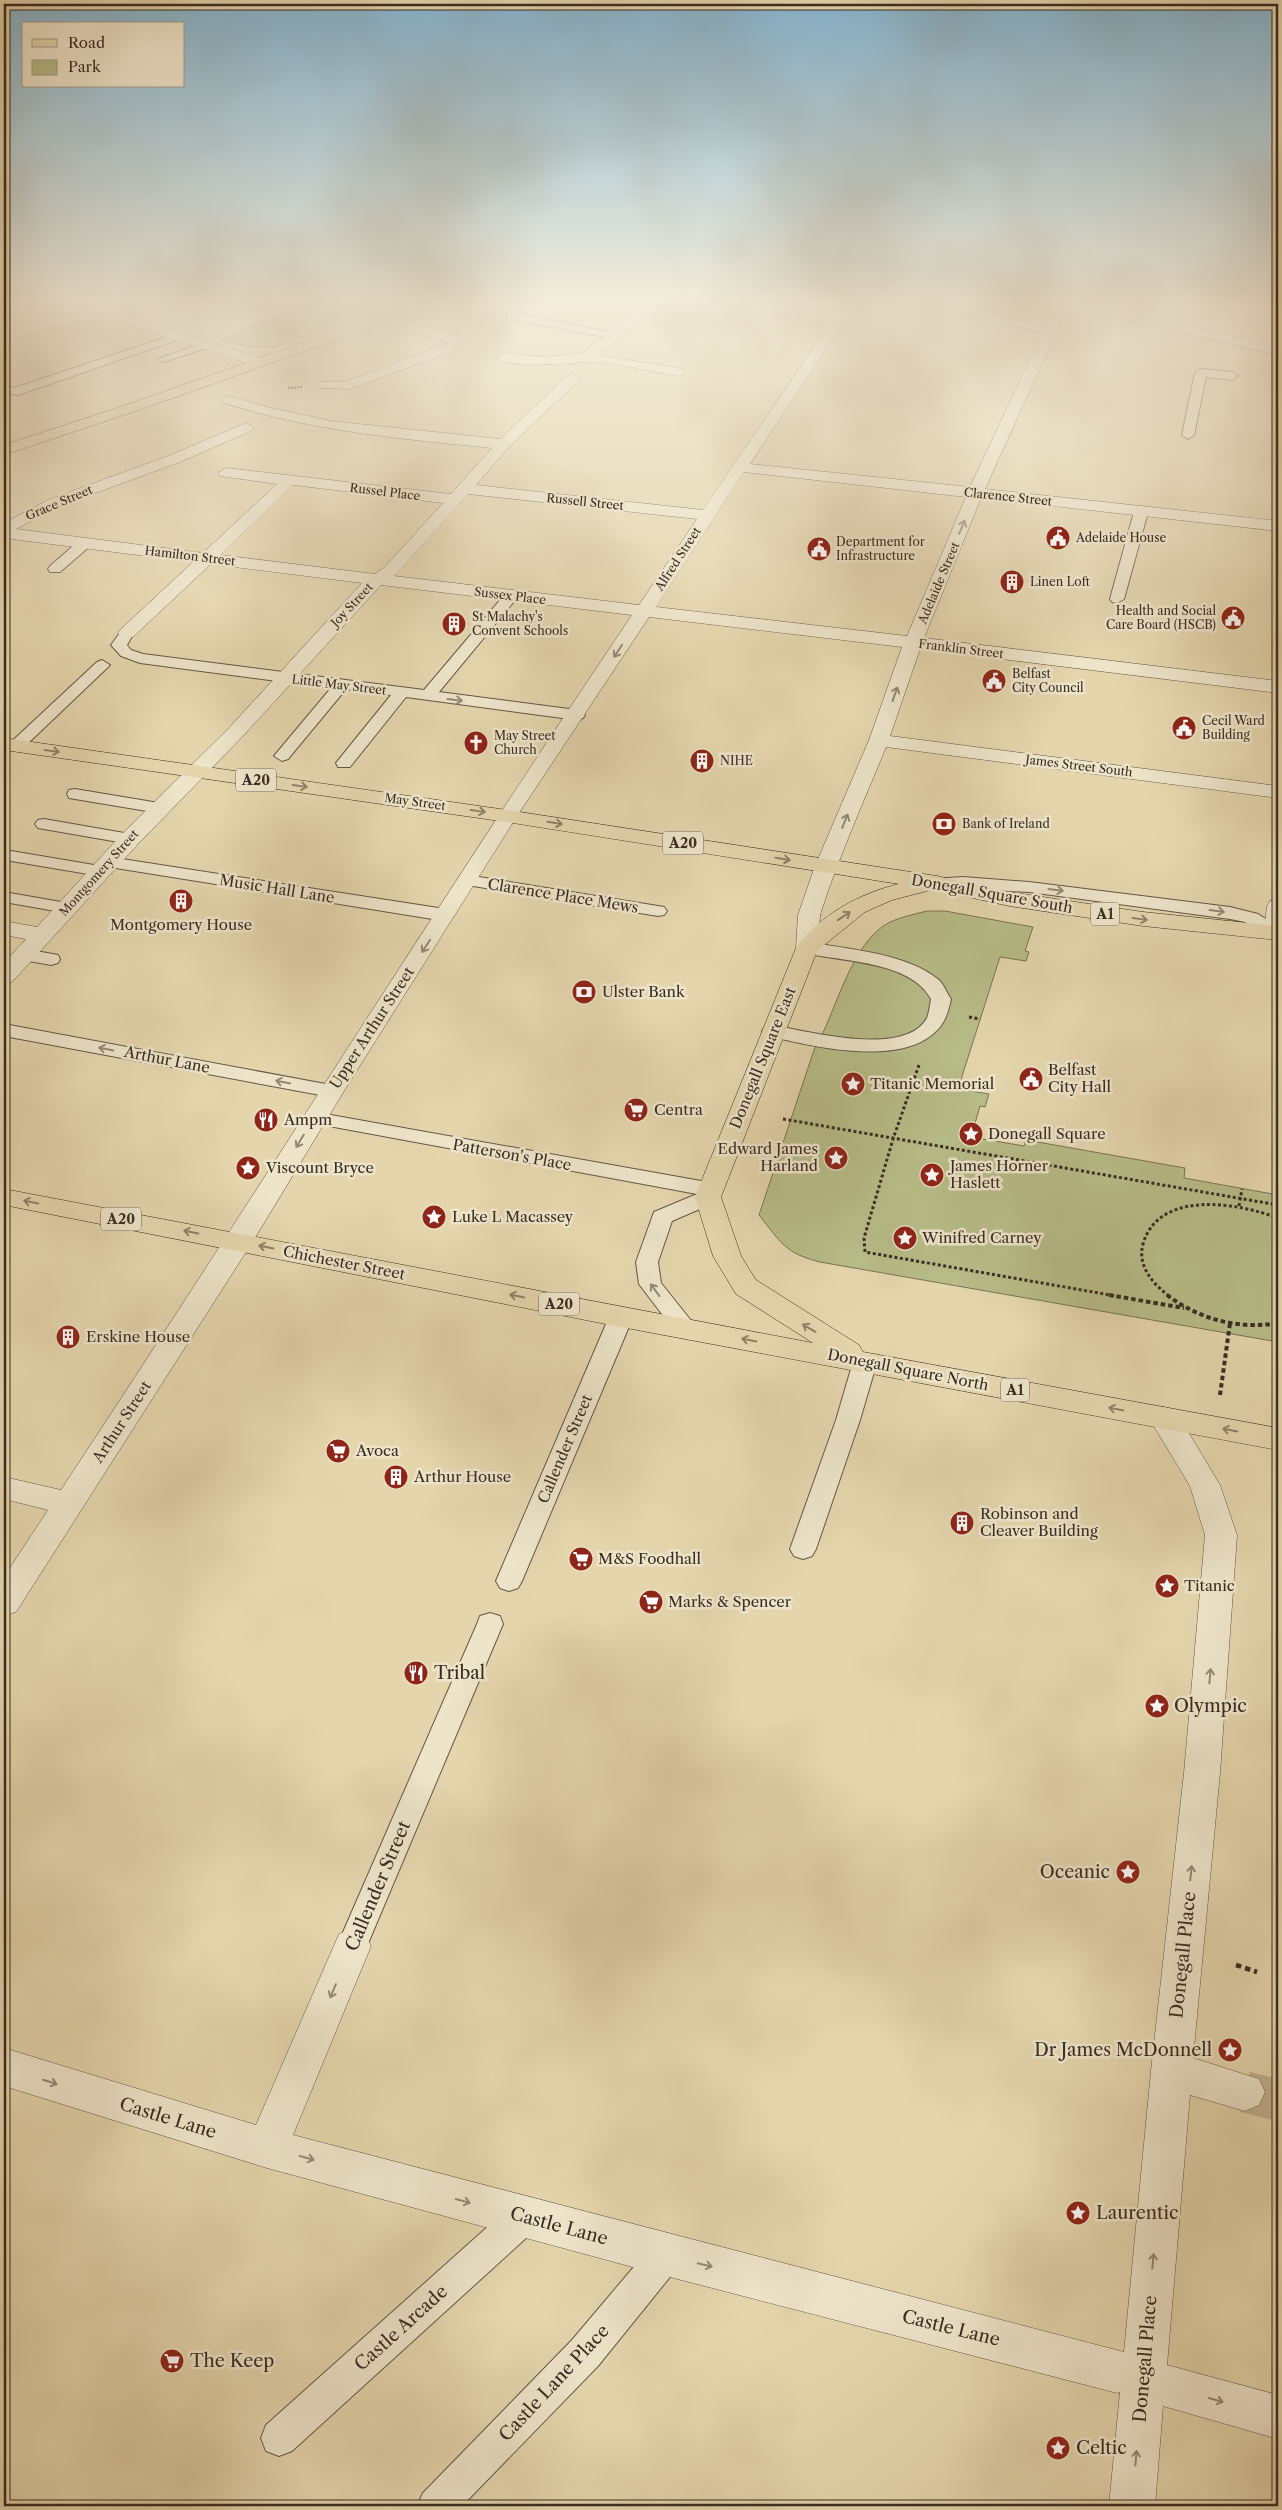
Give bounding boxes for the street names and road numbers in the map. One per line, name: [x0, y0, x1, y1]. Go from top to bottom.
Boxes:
street label: Russel Place: [349, 480, 421, 503]
street label: Grace Street: [23, 481, 95, 523]
street label: Clarence Street: [963, 484, 1054, 509]
street label: Russell Street: [546, 490, 625, 513]
street label: Alfred Street: [651, 523, 704, 594]
street label: Adelaide Street: [914, 539, 963, 627]
street label: Hamilton Street: [144, 543, 237, 569]
street label: Joy Street: [326, 579, 376, 631]
street label: Sussex Place: [473, 584, 547, 607]
street label: Franklin Street: [918, 636, 1005, 661]
street label: Little May Street: [291, 671, 388, 698]
street label: James Street South: [1023, 751, 1134, 780]
road number: A20: [236, 768, 276, 792]
street label: May Street: [384, 790, 447, 813]
street label: Montgomery Street: [56, 826, 142, 919]
road number: A20: [663, 831, 703, 854]
street label: Music Hall Lane: [218, 870, 336, 907]
street label: Donegall Square South: [910, 870, 1075, 917]
street label: Clarence Place Mews: [486, 874, 640, 917]
road number: A1: [1091, 902, 1119, 926]
street label: Upper Arthur Street: [325, 963, 418, 1092]
street label: Donegall Square East: [725, 983, 800, 1132]
street label: Arthur Lane: [122, 1042, 212, 1077]
street label: Patterson's Place: [451, 1135, 573, 1174]
road number: A20: [101, 1208, 141, 1230]
street label: Chichester Street: [281, 1241, 407, 1284]
road number: A20: [539, 1292, 579, 1316]
street label: Donegall Square North: [826, 1345, 991, 1395]
street label: Arthur Street: [87, 1377, 155, 1467]
road number: A1: [1001, 1378, 1029, 1402]
street label: Callender Street: [533, 1391, 596, 1506]
street label: Callender Street: [341, 1817, 416, 1955]
street label: Donegall Place: [1165, 1890, 1201, 2020]
street label: Castle Lane: [117, 2093, 219, 2143]
street label: Castle Lane: [508, 2202, 610, 2250]
street label: Castle Arcade: [350, 2280, 452, 2376]
street label: Donegall Place: [1128, 2294, 1162, 2424]
street label: Castle Lane: [900, 2305, 1002, 2351]
street label: Castle Lane Place: [494, 2320, 614, 2446]

